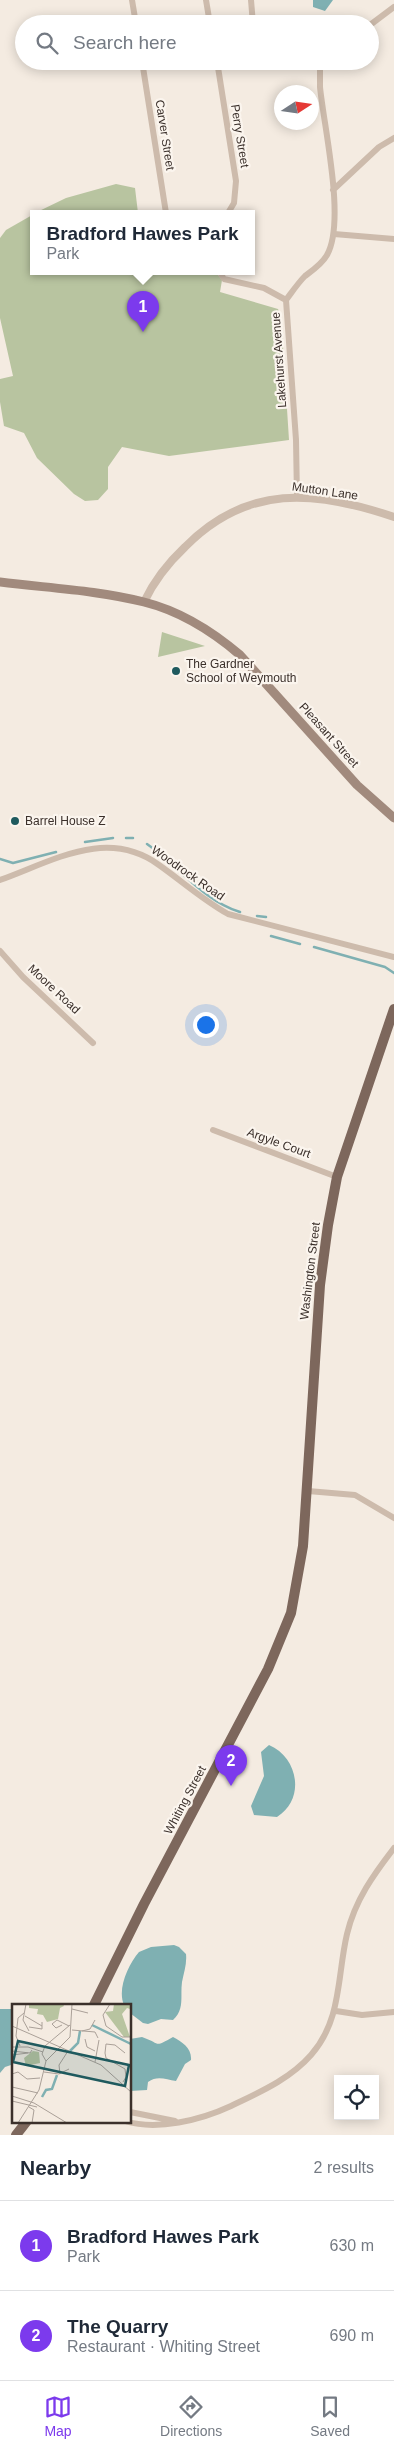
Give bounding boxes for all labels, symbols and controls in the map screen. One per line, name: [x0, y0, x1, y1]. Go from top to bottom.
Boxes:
search box: [15, 15, 379, 70]
icon: search: [33, 29, 61, 57]
text: Search here: [73, 32, 177, 53]
north arrow: [274, 85, 319, 130]
street label: Carver Street: [153, 99, 178, 172]
street label: Perry Street: [228, 103, 252, 169]
popup: [30, 210, 255, 275]
text: Bradford Hawes Park: [46, 223, 239, 244]
text: Park: [46, 245, 79, 262]
pin: 1: [127, 291, 159, 332]
street label: Lakehurst Avenue: [269, 311, 289, 408]
street label: Mutton Lane: [291, 479, 359, 503]
place label: The Gardner School of Weymouth: [186, 657, 297, 685]
marker: The Gardner School of Weymouth: [170, 665, 182, 677]
street label: Pleasant Street: [296, 700, 362, 771]
place label: Barrel House Z: [25, 814, 106, 828]
marker: Barrel House Z: [9, 815, 21, 827]
street label: Woodrock Road: [149, 843, 227, 903]
street label: Moore Road: [25, 961, 83, 1017]
your location: [193, 1012, 219, 1038]
street label: Argyle Court: [245, 1125, 313, 1161]
street label: Washington Street: [297, 1221, 323, 1321]
pin: 2: [215, 1745, 247, 1786]
street label: Whiting Street: [161, 1763, 209, 1837]
inset map: [12, 2004, 131, 2122]
map controls: [334, 2075, 379, 2120]
button: locate: [334, 2075, 379, 2120]
text: Nearby: [20, 2156, 91, 2179]
text: 2 results: [314, 2159, 374, 2176]
text: Bradford Hawes Park: [67, 2226, 259, 2247]
text: 1: [32, 2237, 40, 2254]
text: 630 m: [330, 2237, 374, 2254]
text: Park: [67, 2248, 100, 2265]
text: The Quarry: [67, 2316, 168, 2337]
text: 2: [32, 2327, 40, 2344]
text: 690 m: [330, 2327, 374, 2344]
text: Restaurant · Whiting Street: [67, 2338, 260, 2355]
tab: Map: [44, 2393, 72, 2439]
tab: Directions: [160, 2393, 222, 2439]
tab: Saved: [310, 2393, 350, 2439]

